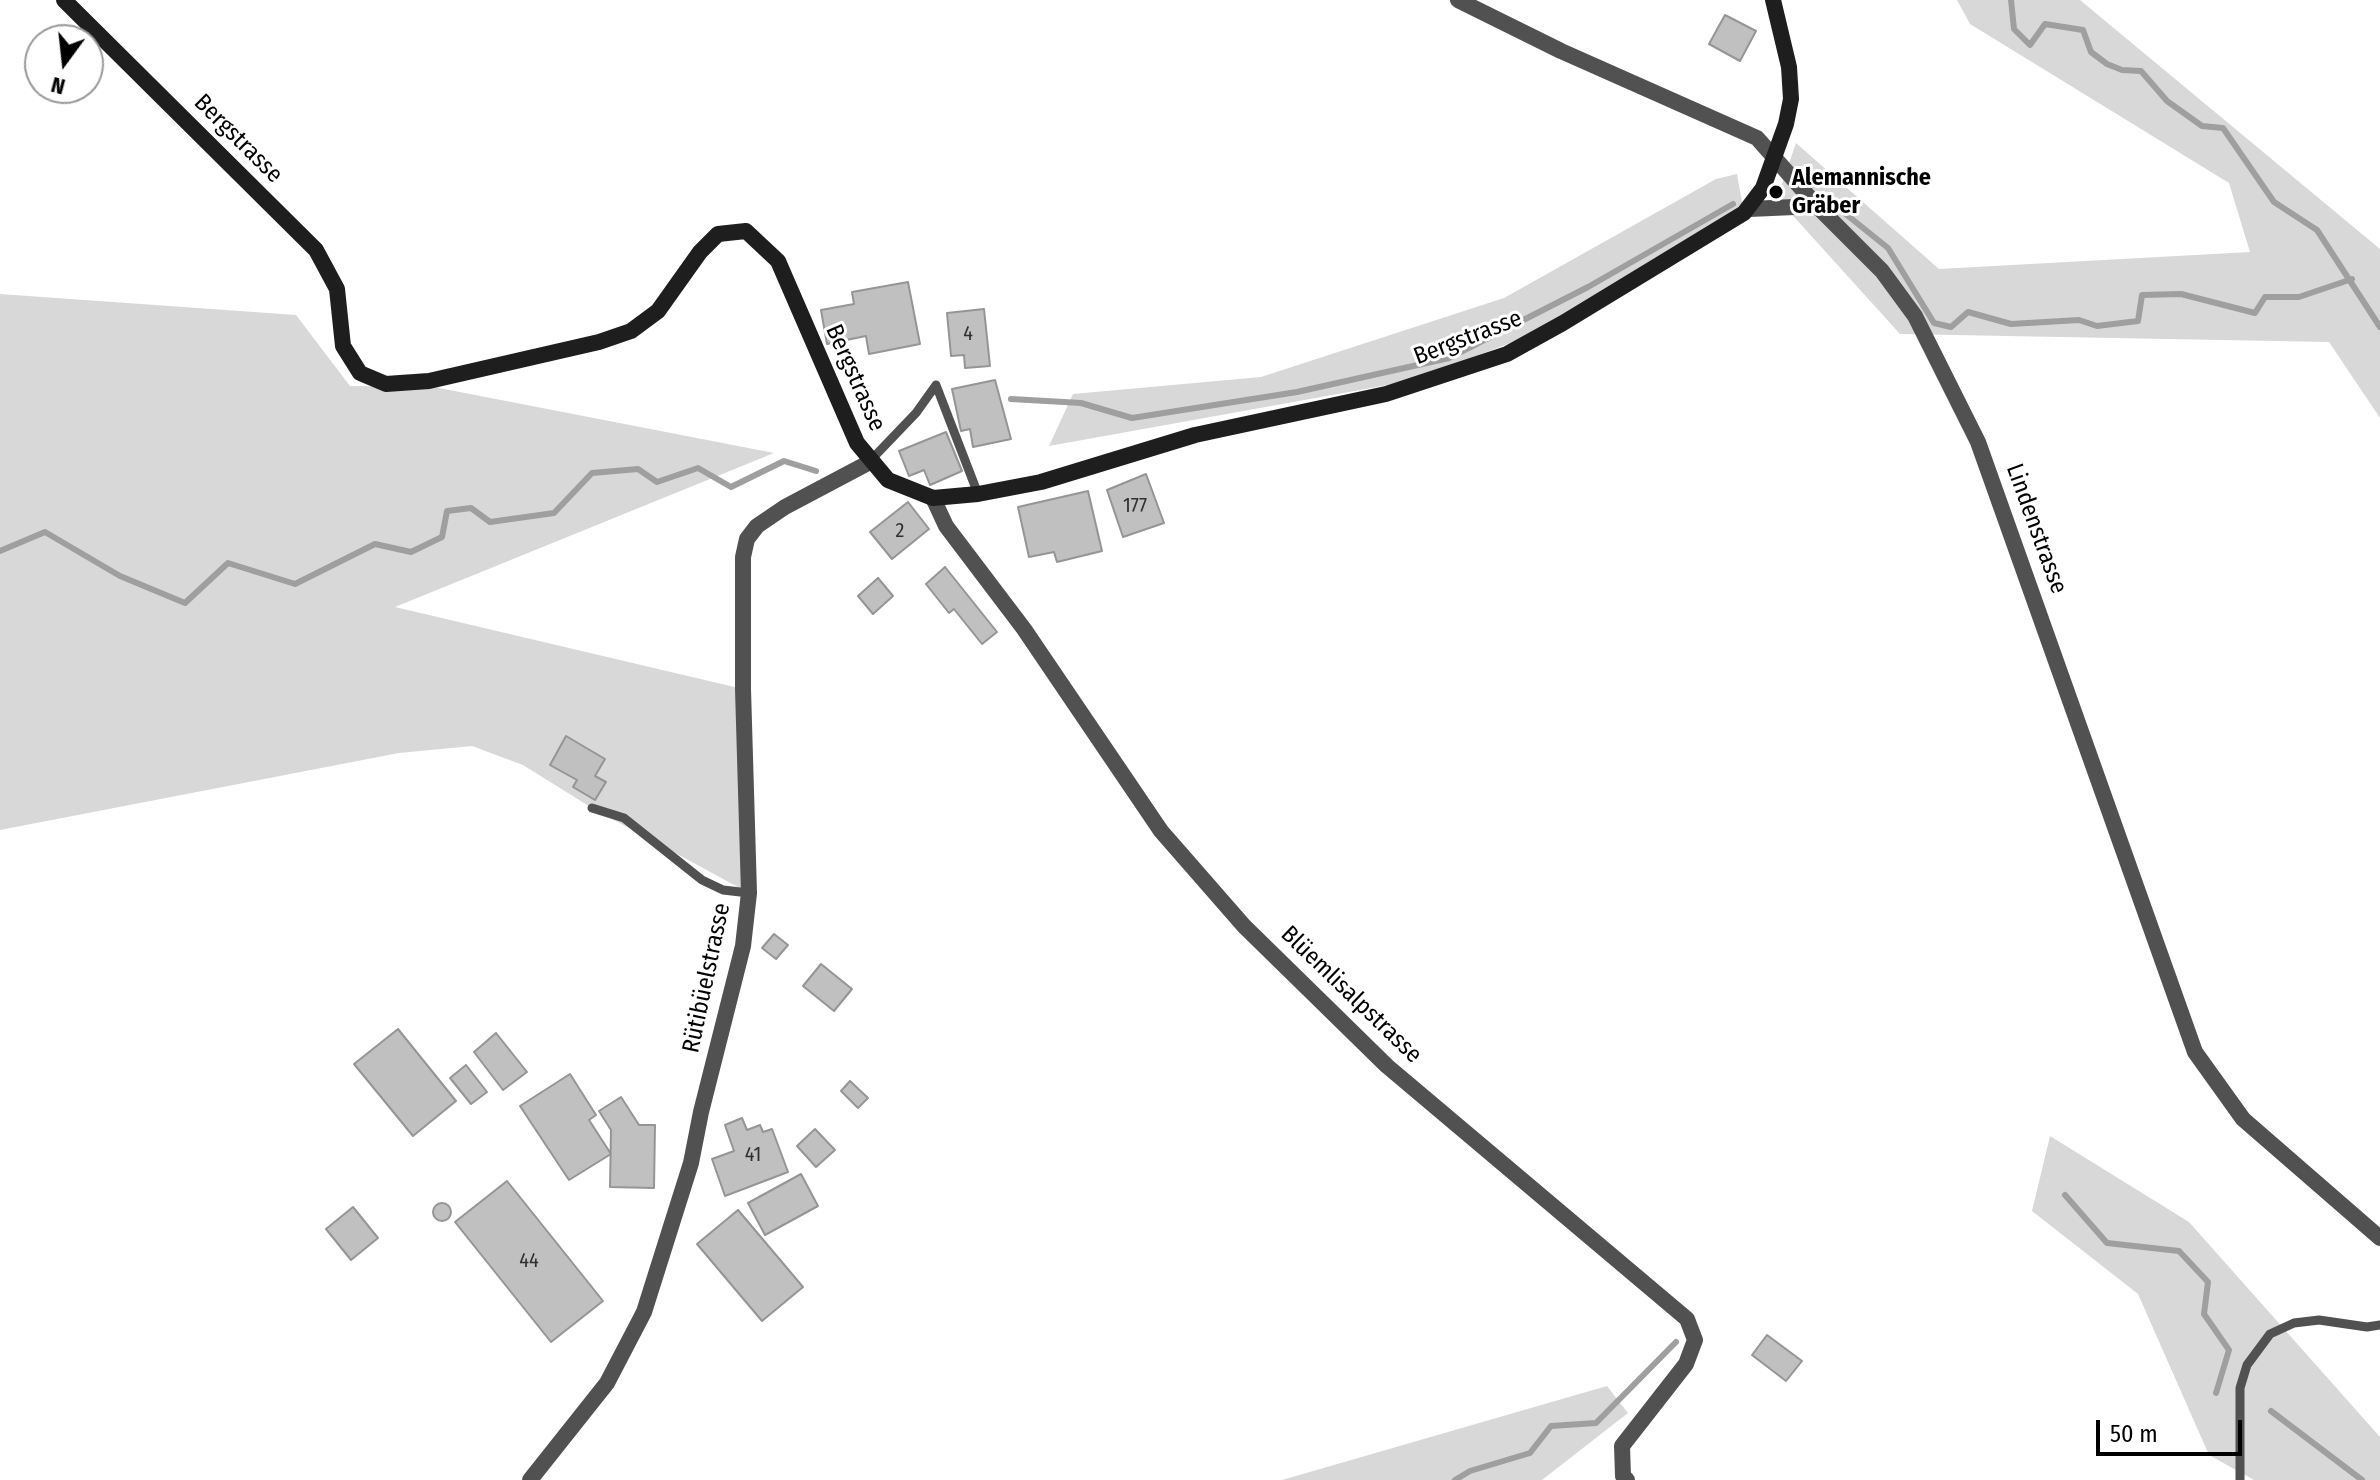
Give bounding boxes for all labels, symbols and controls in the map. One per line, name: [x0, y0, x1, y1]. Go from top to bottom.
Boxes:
north arrow: [24, 24, 104, 104]
text: N: [48, 71, 68, 100]
street label: Bergstrasse: [188, 89, 288, 189]
place label: Alemannische Gräber: [1792, 164, 1931, 220]
marker: Alemannische Gräber: [1767, 183, 1785, 201]
street label: Bergstrasse: [1410, 304, 1526, 372]
street label: Bergstrasse: [819, 320, 891, 436]
house number: 4: [963, 322, 973, 346]
street label: Lindenstrasse: [1999, 460, 2073, 598]
house number: 177: [1123, 494, 1147, 518]
house number: 2: [896, 519, 904, 543]
street label: Rütibüelstrasse: [677, 900, 737, 1056]
street label: Blüemlisalpstrasse: [1275, 920, 1427, 1070]
house number: 41: [745, 1143, 761, 1167]
house number: 44: [519, 1249, 539, 1273]
scale bar: [2100, 1404, 2246, 1454]
text: 50 m: [2110, 1420, 2158, 1448]

